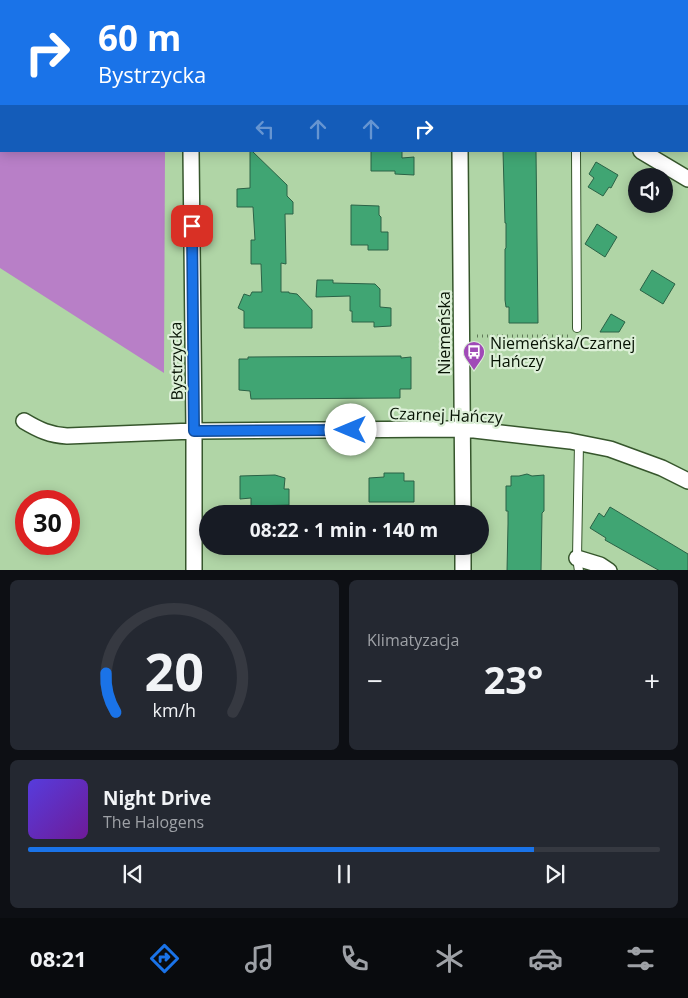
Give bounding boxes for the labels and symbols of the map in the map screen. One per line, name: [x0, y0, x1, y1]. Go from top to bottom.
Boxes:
pin: [171, 205, 213, 247]
street label: Niemeńska: [433, 291, 455, 375]
street label: Bystrzycka: [164, 321, 188, 401]
place label: Niemeńska/Czarnej Hańczy: [490, 332, 635, 372]
bus stop icon: Niemeńska/Czarnej Hańczy: [462, 340, 486, 371]
street label: Czarnej Hańczy: [389, 402, 504, 428]
position arrow: [324, 403, 376, 455]
speed limit sign: 30: [15, 490, 80, 555]

